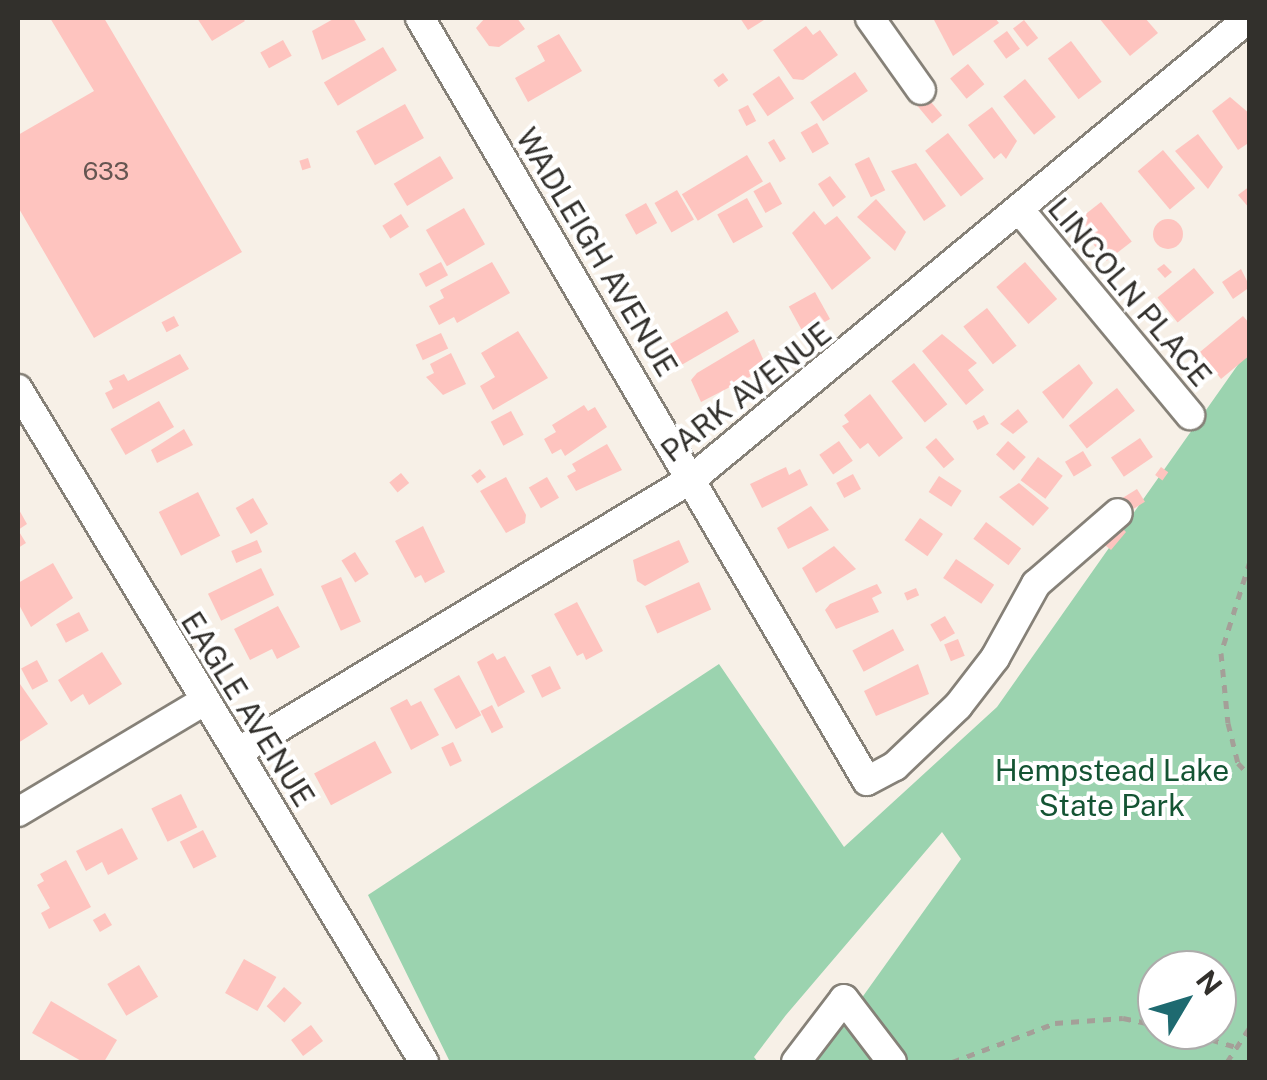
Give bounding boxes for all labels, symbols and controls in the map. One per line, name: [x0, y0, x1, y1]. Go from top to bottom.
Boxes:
street label: WADLEIGH AVENUE: [509, 121, 685, 383]
house number: 633: [83, 156, 129, 186]
street label: LINCOLN PLACE: [1041, 191, 1219, 393]
street label: PARK AVENUE: [654, 315, 838, 469]
street label: EAGLE AVENUE: [174, 605, 322, 813]
park label: Hempstead Lake State Park: [995, 752, 1229, 822]
north arrow: [1137, 950, 1237, 1050]
text: N: [1190, 964, 1229, 1001]

